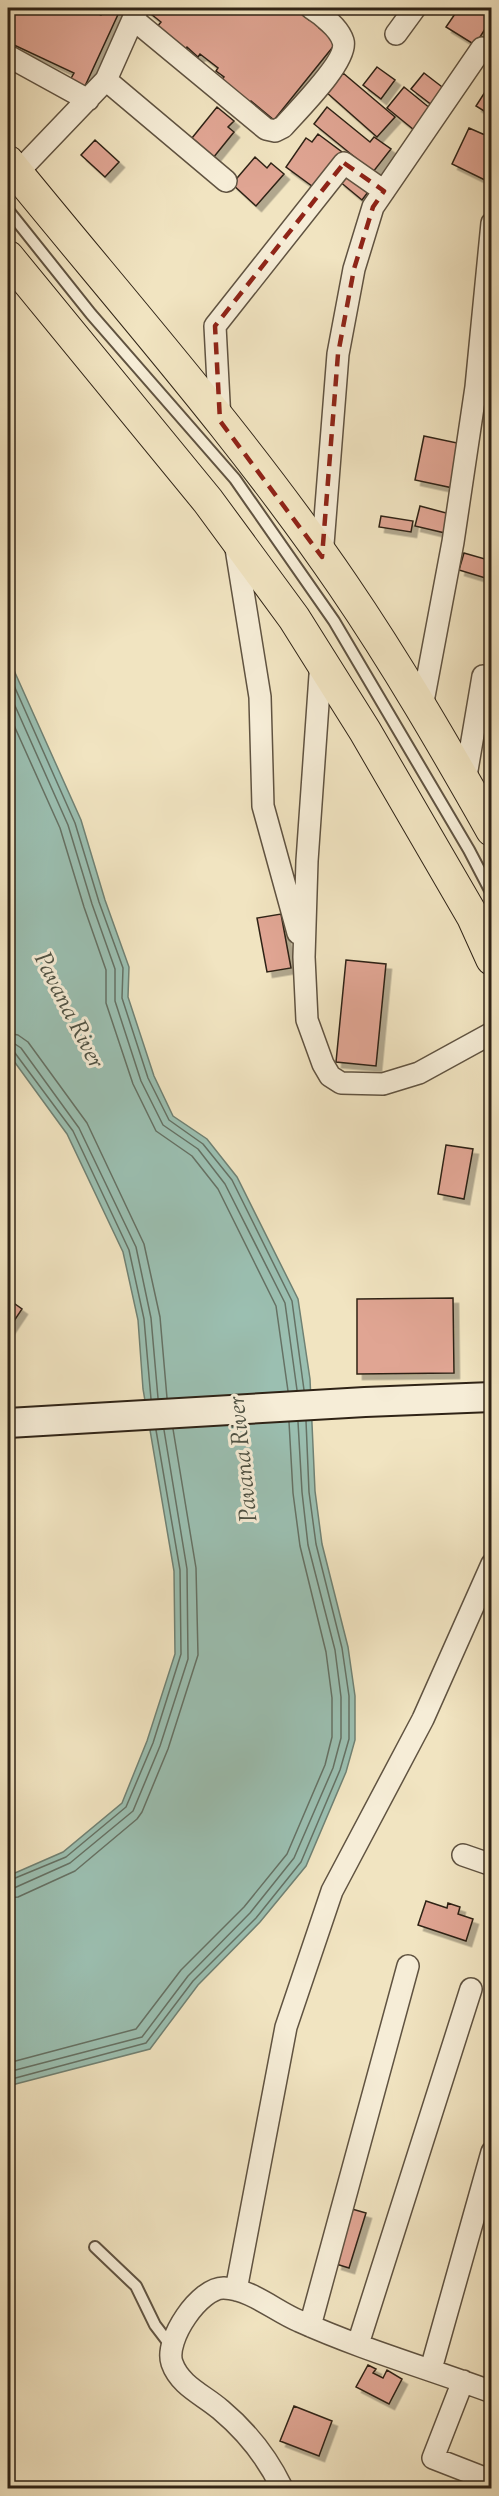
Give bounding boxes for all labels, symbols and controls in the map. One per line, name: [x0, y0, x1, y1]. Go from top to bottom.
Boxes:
water label: Pavana River: [24, 947, 112, 1075]
water label: Pavana River: [220, 1394, 267, 1523]

